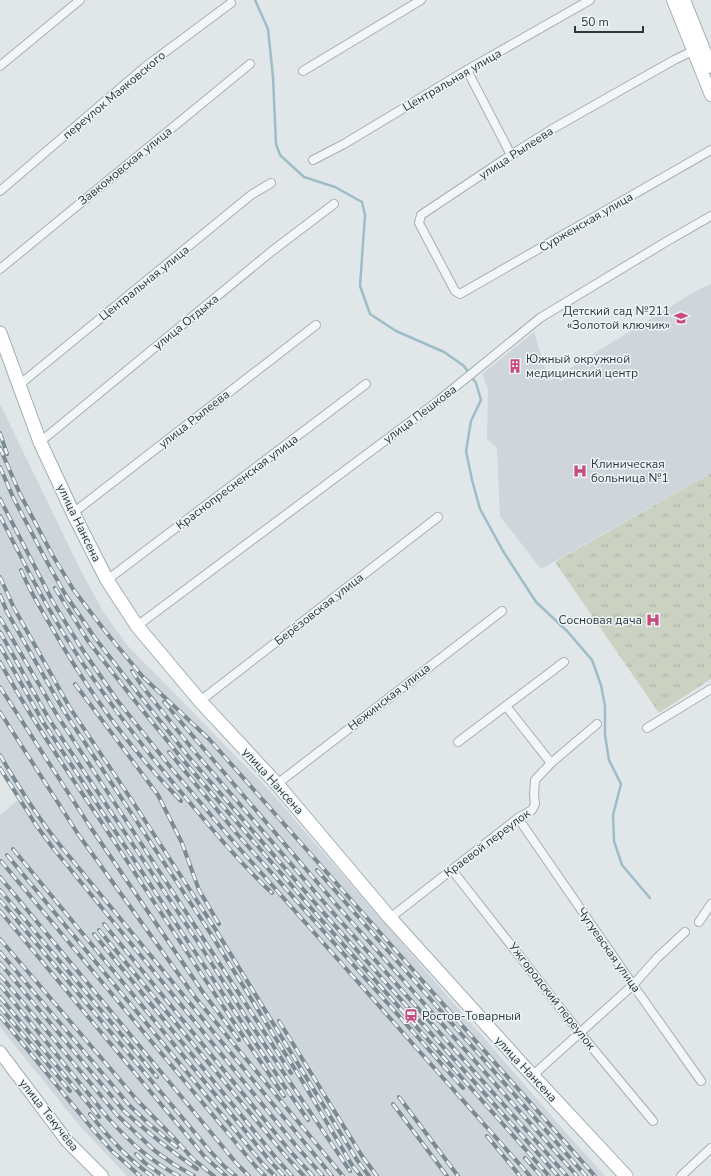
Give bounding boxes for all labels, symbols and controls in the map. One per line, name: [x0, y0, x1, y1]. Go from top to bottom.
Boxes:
scale bar: [575, 8, 643, 34]
text: 50 m: [581, 14, 609, 30]
street label: Центральная улица: [400, 45, 504, 115]
street label: переулок Маяковского: [59, 47, 169, 143]
street label: Завкомовская улица: [75, 123, 175, 209]
street label: улица Рылеева: [476, 123, 556, 183]
street label: Сурженская улица: [536, 189, 636, 255]
street label: Центральная улица: [96, 242, 192, 324]
street label: улица Отдыха: [150, 291, 222, 353]
place label: Детский сад №211 «Золотой ключик»: [563, 303, 670, 333]
school or university icon: Детский сад №211 «Золотой ключик»: [673, 310, 689, 326]
place label: Южный окружной медицинский центр: [526, 351, 638, 381]
building icon: Южный окружной медицинский центр: [507, 358, 523, 374]
street label: улица Пешкова: [380, 381, 460, 447]
street label: улица Рылеева: [155, 386, 233, 452]
street label: Краснопресненская улица: [173, 431, 301, 533]
place label: Клиническая больница №1: [591, 456, 669, 486]
hospital icon: Клиническая больница №1: [572, 463, 588, 479]
street label: улица Нансена: [53, 481, 105, 565]
street label: Берёзовская улица: [271, 569, 367, 649]
place label: Сосновая дача: [558, 612, 642, 628]
hospital icon: Сосновая дача: [645, 612, 661, 628]
street label: Нежинская улица: [344, 660, 434, 734]
street label: улица Нансена: [239, 744, 307, 818]
street label: Краевой переулок: [441, 805, 534, 881]
street label: Чугуевская улица: [574, 904, 644, 996]
street label: Ужгородский переулок: [504, 938, 599, 1054]
station icon: Ростов-Товарный: [403, 1008, 419, 1024]
place label: Ростов-Товарный: [422, 1008, 521, 1024]
street label: улица Нансена: [491, 1033, 561, 1105]
street label: улица Текучёва: [16, 1075, 82, 1155]

